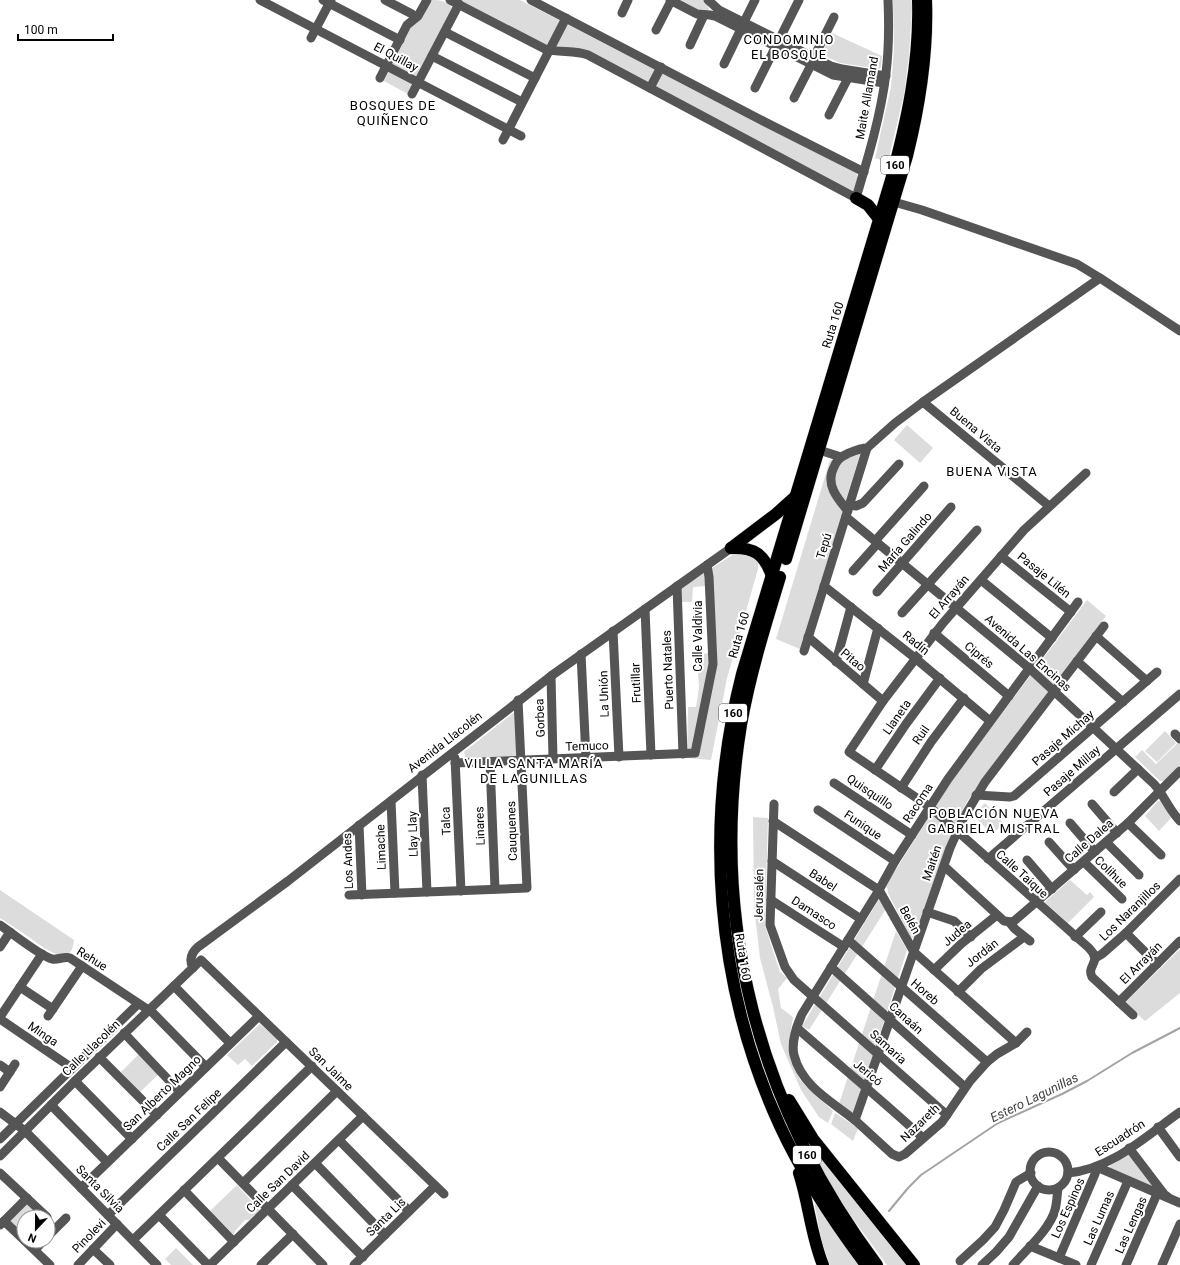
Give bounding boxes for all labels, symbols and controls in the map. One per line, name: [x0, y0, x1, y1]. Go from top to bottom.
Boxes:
scale bar: [18, 16, 113, 42]
text: 100 m: [24, 23, 58, 37]
district label: CONDOMINIO EL BOSQUE: [744, 32, 834, 62]
street label: El Quillay: [371, 39, 421, 75]
street label: Maite Allamand: [853, 56, 881, 140]
district label: BOSQUES DE QUIÑENCO: [350, 98, 436, 128]
road number: 160: [881, 156, 909, 174]
street label: Ruta 160: [819, 300, 847, 350]
street label: Buena Vista: [947, 404, 1005, 456]
district label: BUENA VISTA: [946, 464, 1038, 479]
street label: María Galindo: [875, 509, 935, 575]
street label: Tepú: [813, 531, 835, 561]
street label: Pasaje Lilén: [1015, 549, 1073, 601]
street label: El Arrayán: [926, 572, 972, 622]
street label: Calle Valdivia: [691, 600, 705, 672]
street label: Ruta 160: [726, 610, 752, 660]
street label: Avenida Las Encinas: [982, 612, 1074, 694]
street label: Radín: [900, 628, 932, 658]
street label: Puerto Natales: [660, 630, 676, 710]
street label: Ciprés: [961, 639, 997, 671]
street label: Pitao: [838, 646, 868, 674]
street label: Frutillar: [628, 663, 644, 703]
street label: La Unión: [596, 670, 612, 718]
street label: Llaneta: [880, 697, 914, 737]
street label: Gorbea: [532, 698, 548, 738]
road number: 160: [719, 704, 747, 722]
street label: Pasaje Michay: [1029, 707, 1097, 769]
street label: Avenida Llacolén: [405, 709, 485, 775]
street label: Ruil: [910, 723, 932, 747]
street label: Temuco: [565, 738, 609, 754]
street label: Pasaje Millay: [1041, 742, 1103, 799]
district label: VILLA SANTA MARÍA DE LAGUNILLAS: [465, 756, 603, 786]
street label: Quisquillo: [844, 771, 896, 813]
street label: Racoma: [900, 781, 936, 825]
street label: Cauquenes: [504, 801, 520, 861]
street label: Talca: [439, 806, 453, 836]
street label: Linares: [472, 806, 488, 846]
district label: POBLACIÓN NUEVA GABRIELA MISTRAL: [927, 806, 1061, 836]
street label: Funique: [841, 807, 885, 843]
street label: Llay Llay: [405, 810, 421, 857]
street label: Calle Dalea: [1062, 816, 1116, 866]
street label: Limache: [373, 824, 389, 870]
street label: Los Andes: [340, 833, 356, 889]
street label: Maitén: [919, 843, 945, 883]
street label: Calle Taique: [993, 847, 1051, 901]
street label: Colihue: [1092, 853, 1130, 891]
street label: Babel: [807, 866, 839, 894]
street label: Jerusalén: [752, 869, 766, 921]
street label: Los Naranjillos: [1097, 878, 1163, 944]
street label: Damasco: [789, 893, 839, 933]
street label: Belén: [897, 904, 923, 936]
street label: Judea: [940, 917, 974, 949]
street label: Ruta 160: [732, 932, 754, 982]
street label: Jordán: [963, 936, 1001, 970]
street label: El Arrayán: [1117, 939, 1165, 987]
street label: Rehue: [74, 944, 110, 974]
street label: Horeb: [908, 976, 942, 1008]
street label: Canaán: [886, 999, 926, 1037]
street label: Calle Llacolén: [59, 1017, 123, 1079]
street label: Minga: [25, 1019, 61, 1049]
street label: Samaria: [867, 1027, 909, 1067]
street label: San Jaime: [306, 1044, 356, 1094]
street label: San Alberto Magno: [120, 1052, 204, 1134]
street label: Jericó: [851, 1057, 885, 1089]
water label: Estero Lagunillas: [988, 1069, 1081, 1125]
street label: Calle San Felipe: [154, 1086, 224, 1154]
street label: Nazareth: [898, 1101, 942, 1145]
street label: Escuadrón: [1092, 1117, 1148, 1159]
road number: 160: [793, 1146, 821, 1164]
street label: Calle San David: [243, 1148, 313, 1216]
street label: Santa Silvia: [73, 1162, 127, 1216]
street label: Los Espinos: [1048, 1176, 1088, 1240]
street label: Las Lumas: [1081, 1189, 1117, 1247]
street label: Las Lengas: [1112, 1194, 1150, 1256]
street label: Santa Lis: [363, 1195, 409, 1239]
north arrow: [16, 1209, 56, 1249]
street label: Pinolevi: [69, 1216, 109, 1256]
text: N: [26, 1230, 38, 1245]

